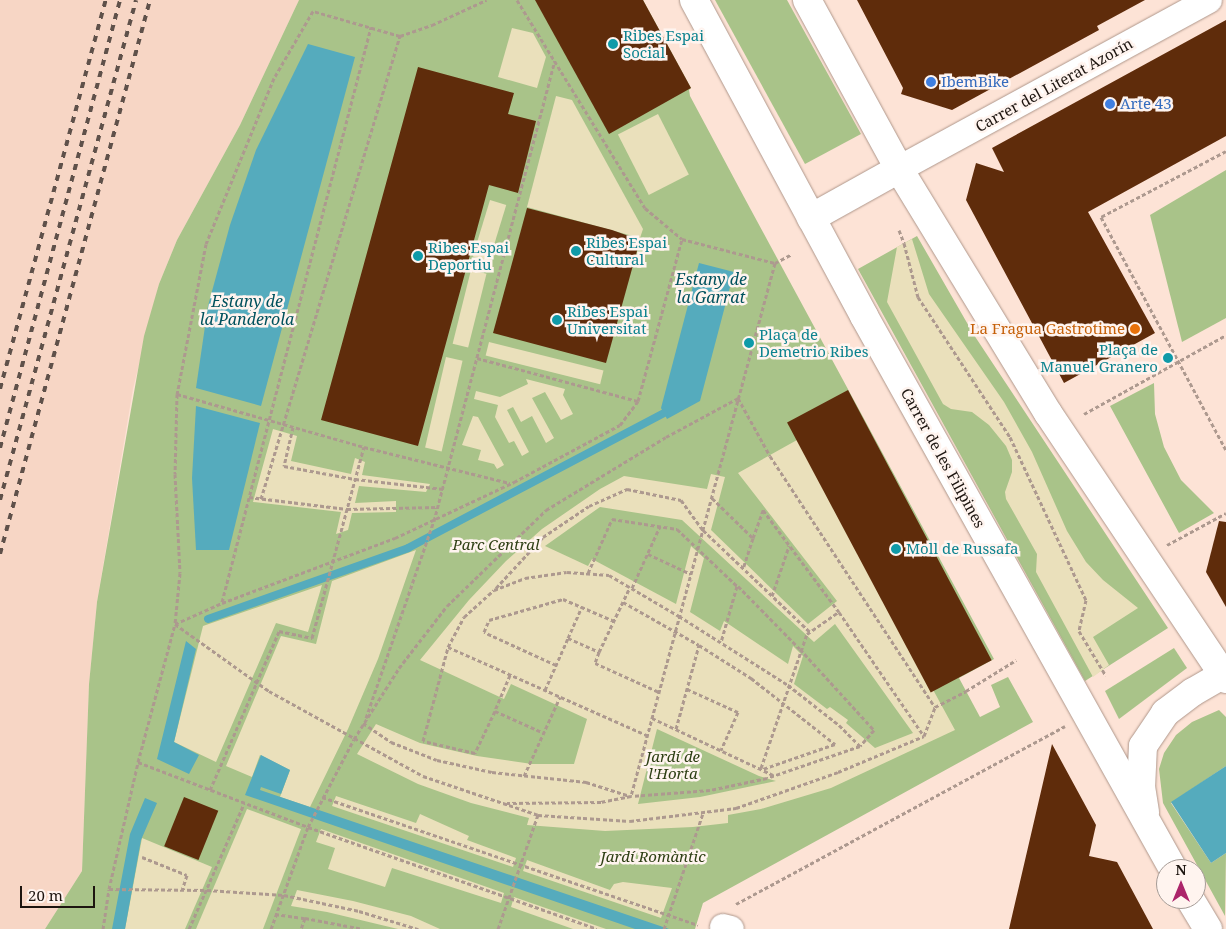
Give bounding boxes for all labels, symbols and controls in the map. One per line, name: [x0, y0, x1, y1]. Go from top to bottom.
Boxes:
place label: Ribes Espai Social: [623, 26, 704, 61]
street label: Carrer del Literat Azorín: [972, 34, 1136, 136]
marker: Ribes Espai Social: [607, 38, 619, 50]
place label: IbemBike: [941, 73, 1009, 91]
marker: IbemBike: [925, 76, 937, 88]
place label: Arte 43: [1120, 95, 1172, 113]
marker: Arte 43: [1104, 98, 1116, 110]
place label: Ribes Espai Cultural: [586, 233, 667, 268]
place label: Ribes Espai Deportiu: [428, 238, 509, 273]
marker: Ribes Espai Cultural: [570, 245, 582, 257]
marker: Ribes Espai Deportiu: [412, 250, 424, 262]
water label: Estany de la Garrat: [675, 269, 747, 307]
water label: Estany de la Panderola: [200, 291, 294, 329]
place label: Ribes Espai Universitat: [567, 302, 648, 337]
marker: Ribes Espai Universitat: [551, 314, 563, 326]
place label: La Fragua Gastrotime: [970, 320, 1125, 338]
marker: La Fragua Gastrotime: [1129, 323, 1141, 335]
place label: Plaça de Demetrio Ribes: [759, 325, 868, 360]
marker: Plaça de Demetrio Ribes: [743, 337, 755, 349]
place label: Plaça de Manuel Granero: [1040, 340, 1158, 375]
marker: Plaça de Manuel Granero: [1162, 352, 1174, 364]
street label: Carrer de les Filipines: [897, 385, 989, 531]
park label: Parc Central: [452, 536, 540, 554]
place label: Moll de Russafa: [906, 540, 1018, 558]
marker: Moll de Russafa: [890, 543, 902, 555]
park label: Jardí de l'Horta: [646, 747, 700, 782]
park label: Jardí Romàntic: [601, 848, 705, 866]
north arrow: [1156, 859, 1206, 909]
text: N: [1175, 860, 1187, 879]
scale bar: [22, 876, 98, 908]
text: 20 m: [28, 885, 63, 905]

